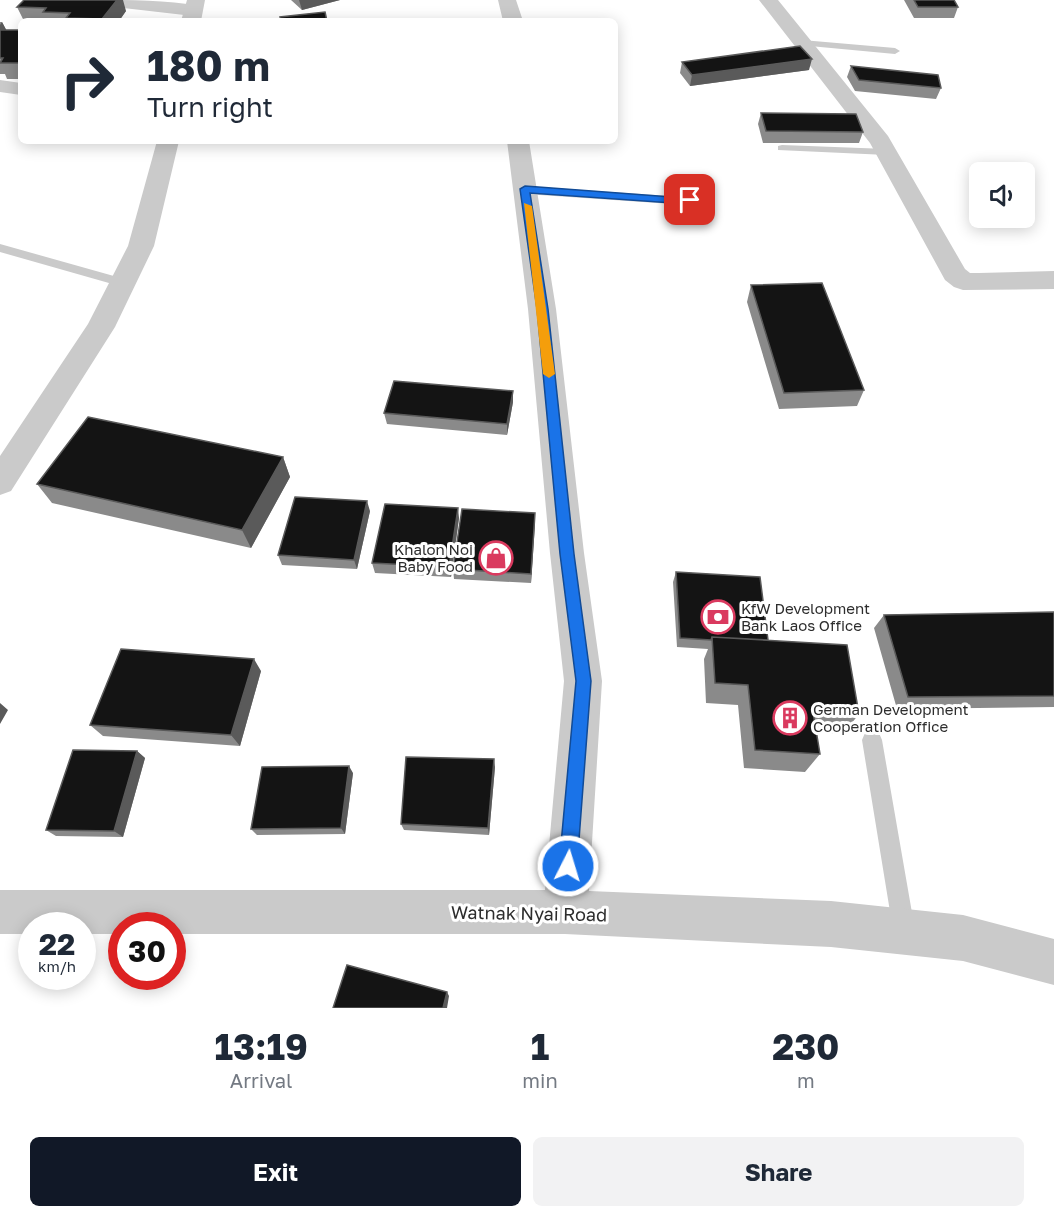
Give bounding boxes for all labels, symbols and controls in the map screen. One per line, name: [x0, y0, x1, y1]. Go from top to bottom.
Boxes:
text: 180 m: [147, 40, 270, 90]
icon: right: [48, 42, 126, 120]
text: Turn right: [147, 91, 273, 123]
map controls: [969, 162, 1035, 228]
button: sound: [969, 162, 1035, 228]
pin: [664, 174, 715, 225]
icon: arrive: [673, 183, 706, 216]
place label: Khalon Noi Baby Food: [394, 540, 473, 575]
shop icon: Khalon Noi Baby Food: [478, 540, 514, 576]
bank icon: KfW Development Bank Laos Office: [700, 599, 736, 635]
place label: KfW Development Bank Laos Office: [741, 599, 870, 634]
building icon: German Development Cooperation Office: [772, 700, 808, 736]
place label: German Development Cooperation Office: [813, 700, 968, 735]
position arrow: [536, 834, 600, 898]
street label: Watnak Nyai Road: [451, 901, 607, 925]
speed limit sign: 30: [108, 912, 186, 990]
text: 22: [39, 926, 75, 962]
text: km/h: [38, 957, 76, 975]
text: 13:19: [214, 1025, 308, 1068]
text: 1: [531, 1025, 549, 1068]
text: 230: [772, 1025, 840, 1068]
text: Arrival: [230, 1068, 293, 1092]
text: min: [522, 1068, 558, 1092]
text: m: [797, 1068, 815, 1092]
button: Exit: [30, 1137, 521, 1206]
button: Share: [533, 1137, 1024, 1206]

